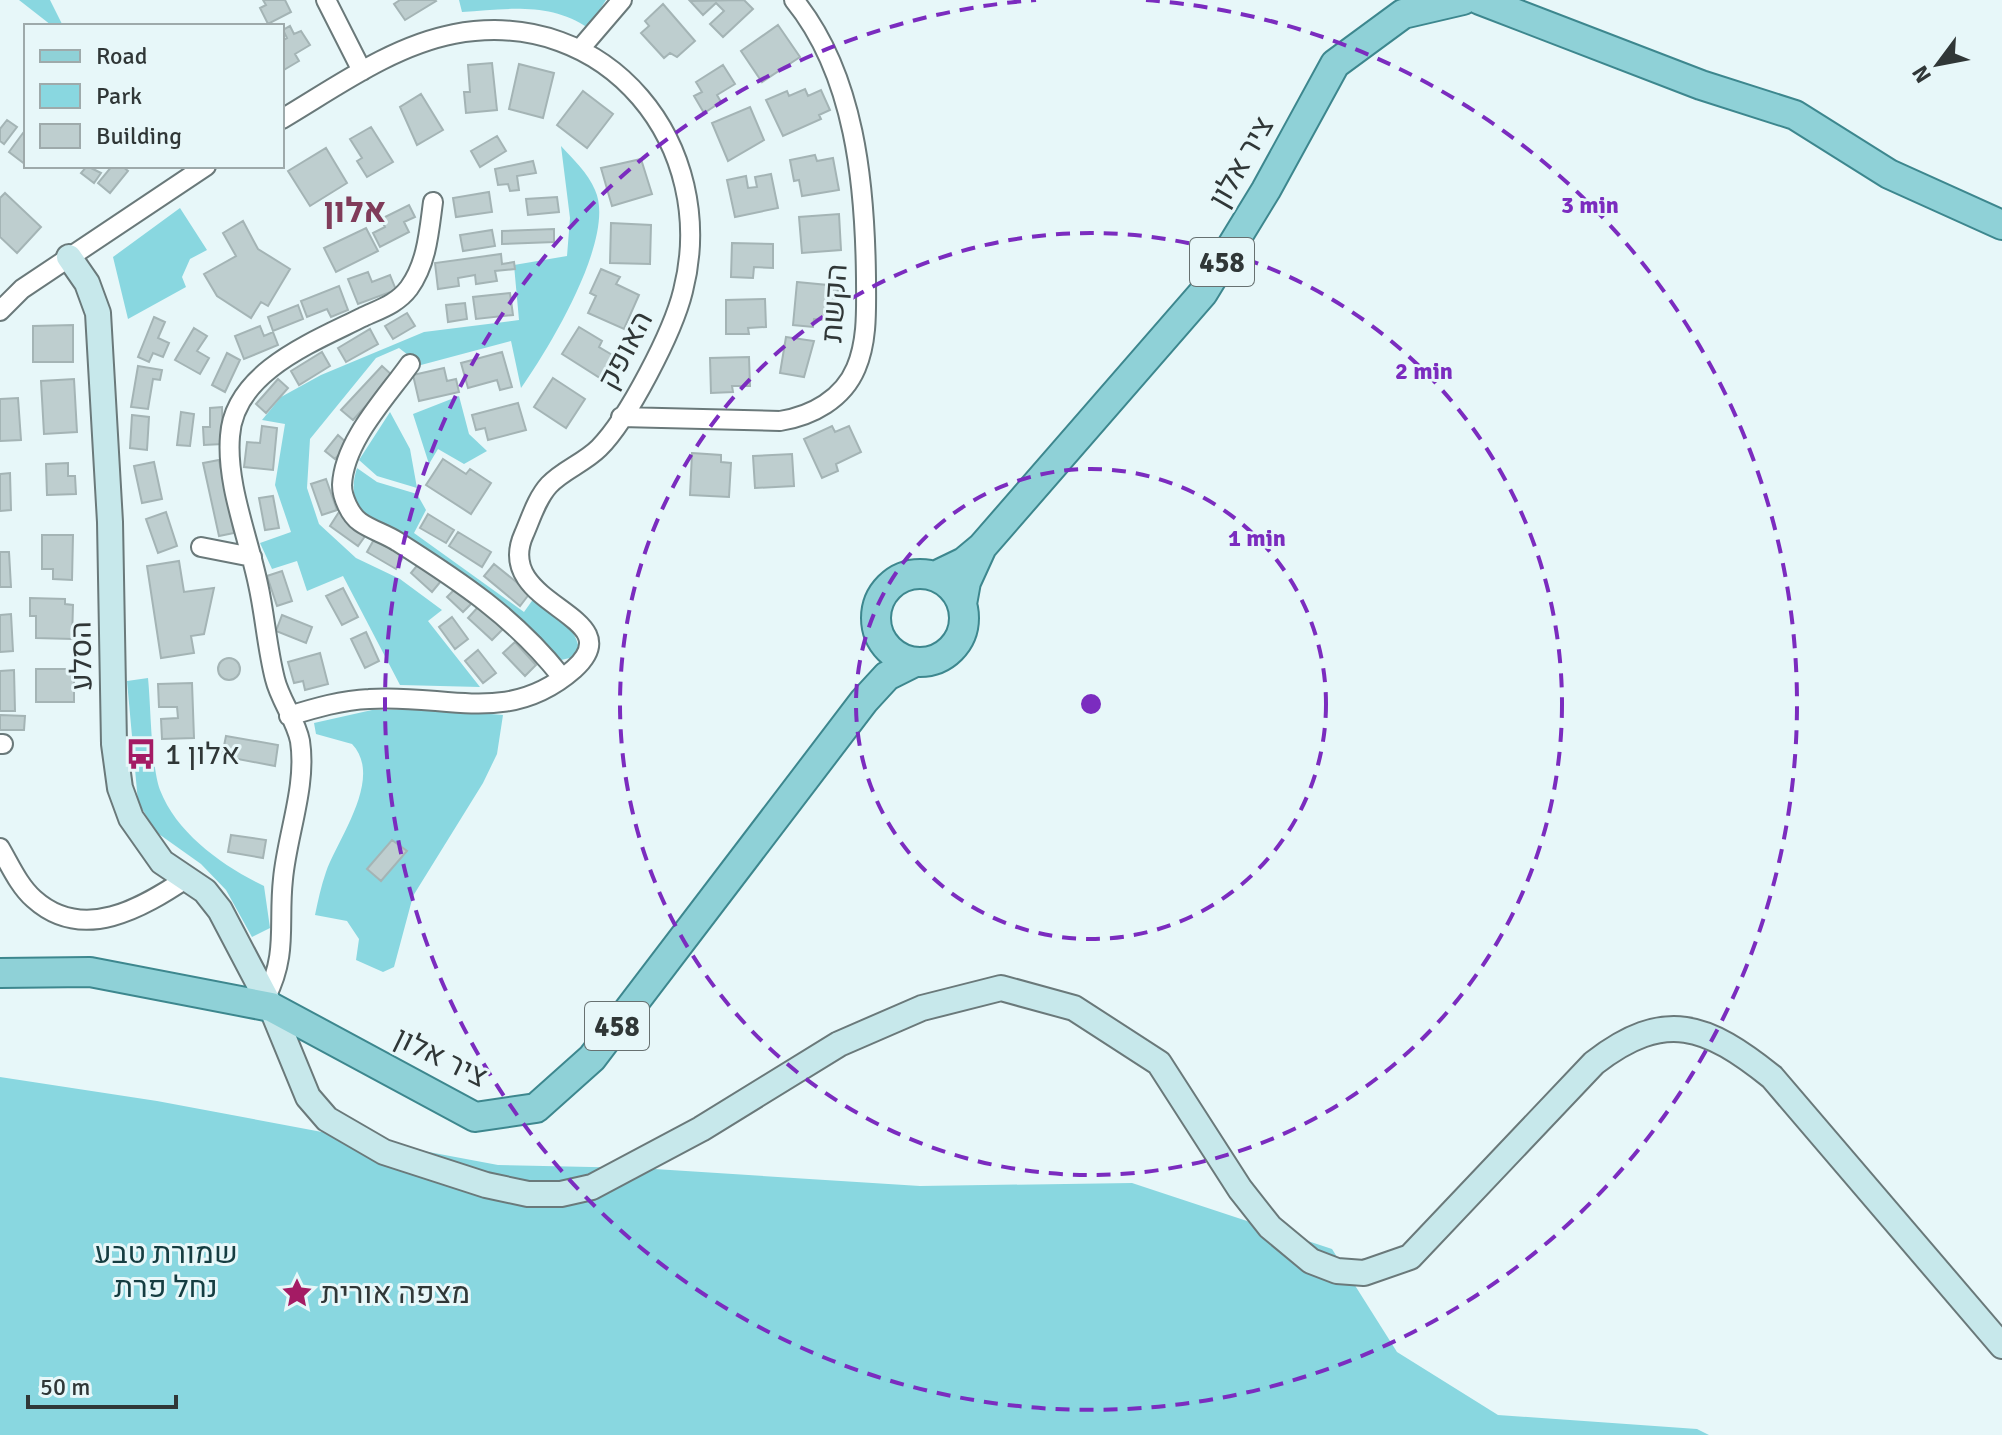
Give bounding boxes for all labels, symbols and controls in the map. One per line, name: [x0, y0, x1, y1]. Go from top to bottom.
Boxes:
legend: [24, 24, 284, 168]
north arrow: [1898, 24, 1978, 104]
text: Road: [96, 41, 147, 71]
text: N: [1906, 61, 1937, 88]
text: Park: [96, 81, 142, 111]
street label: ציר אלון: [1201, 110, 1282, 214]
text: Building: [96, 121, 182, 151]
district label: אלון: [324, 190, 386, 232]
text: 3 min: [1561, 190, 1619, 220]
road number: 458: [1190, 238, 1254, 286]
street label: הקשת: [813, 262, 856, 344]
street label: האופק: [590, 305, 661, 396]
text: 2 min: [1395, 356, 1453, 386]
text: 1 min: [1228, 523, 1286, 553]
street label: הסלע: [62, 621, 101, 691]
centre of rings: [1077, 690, 1105, 718]
place label: אלון 1: [165, 736, 240, 773]
bus stop icon: אלון 1: [124, 737, 158, 771]
road number: 458: [585, 1002, 649, 1050]
street label: ציר אלון: [388, 1019, 493, 1096]
park label: שמורת טבע נחל פרת: [94, 1235, 238, 1306]
place label: מצפה אורית: [321, 1275, 470, 1312]
place icon: מצפה אורית: [280, 1276, 314, 1310]
scale bar: [28, 1359, 176, 1409]
text: 50 m: [40, 1372, 90, 1402]

